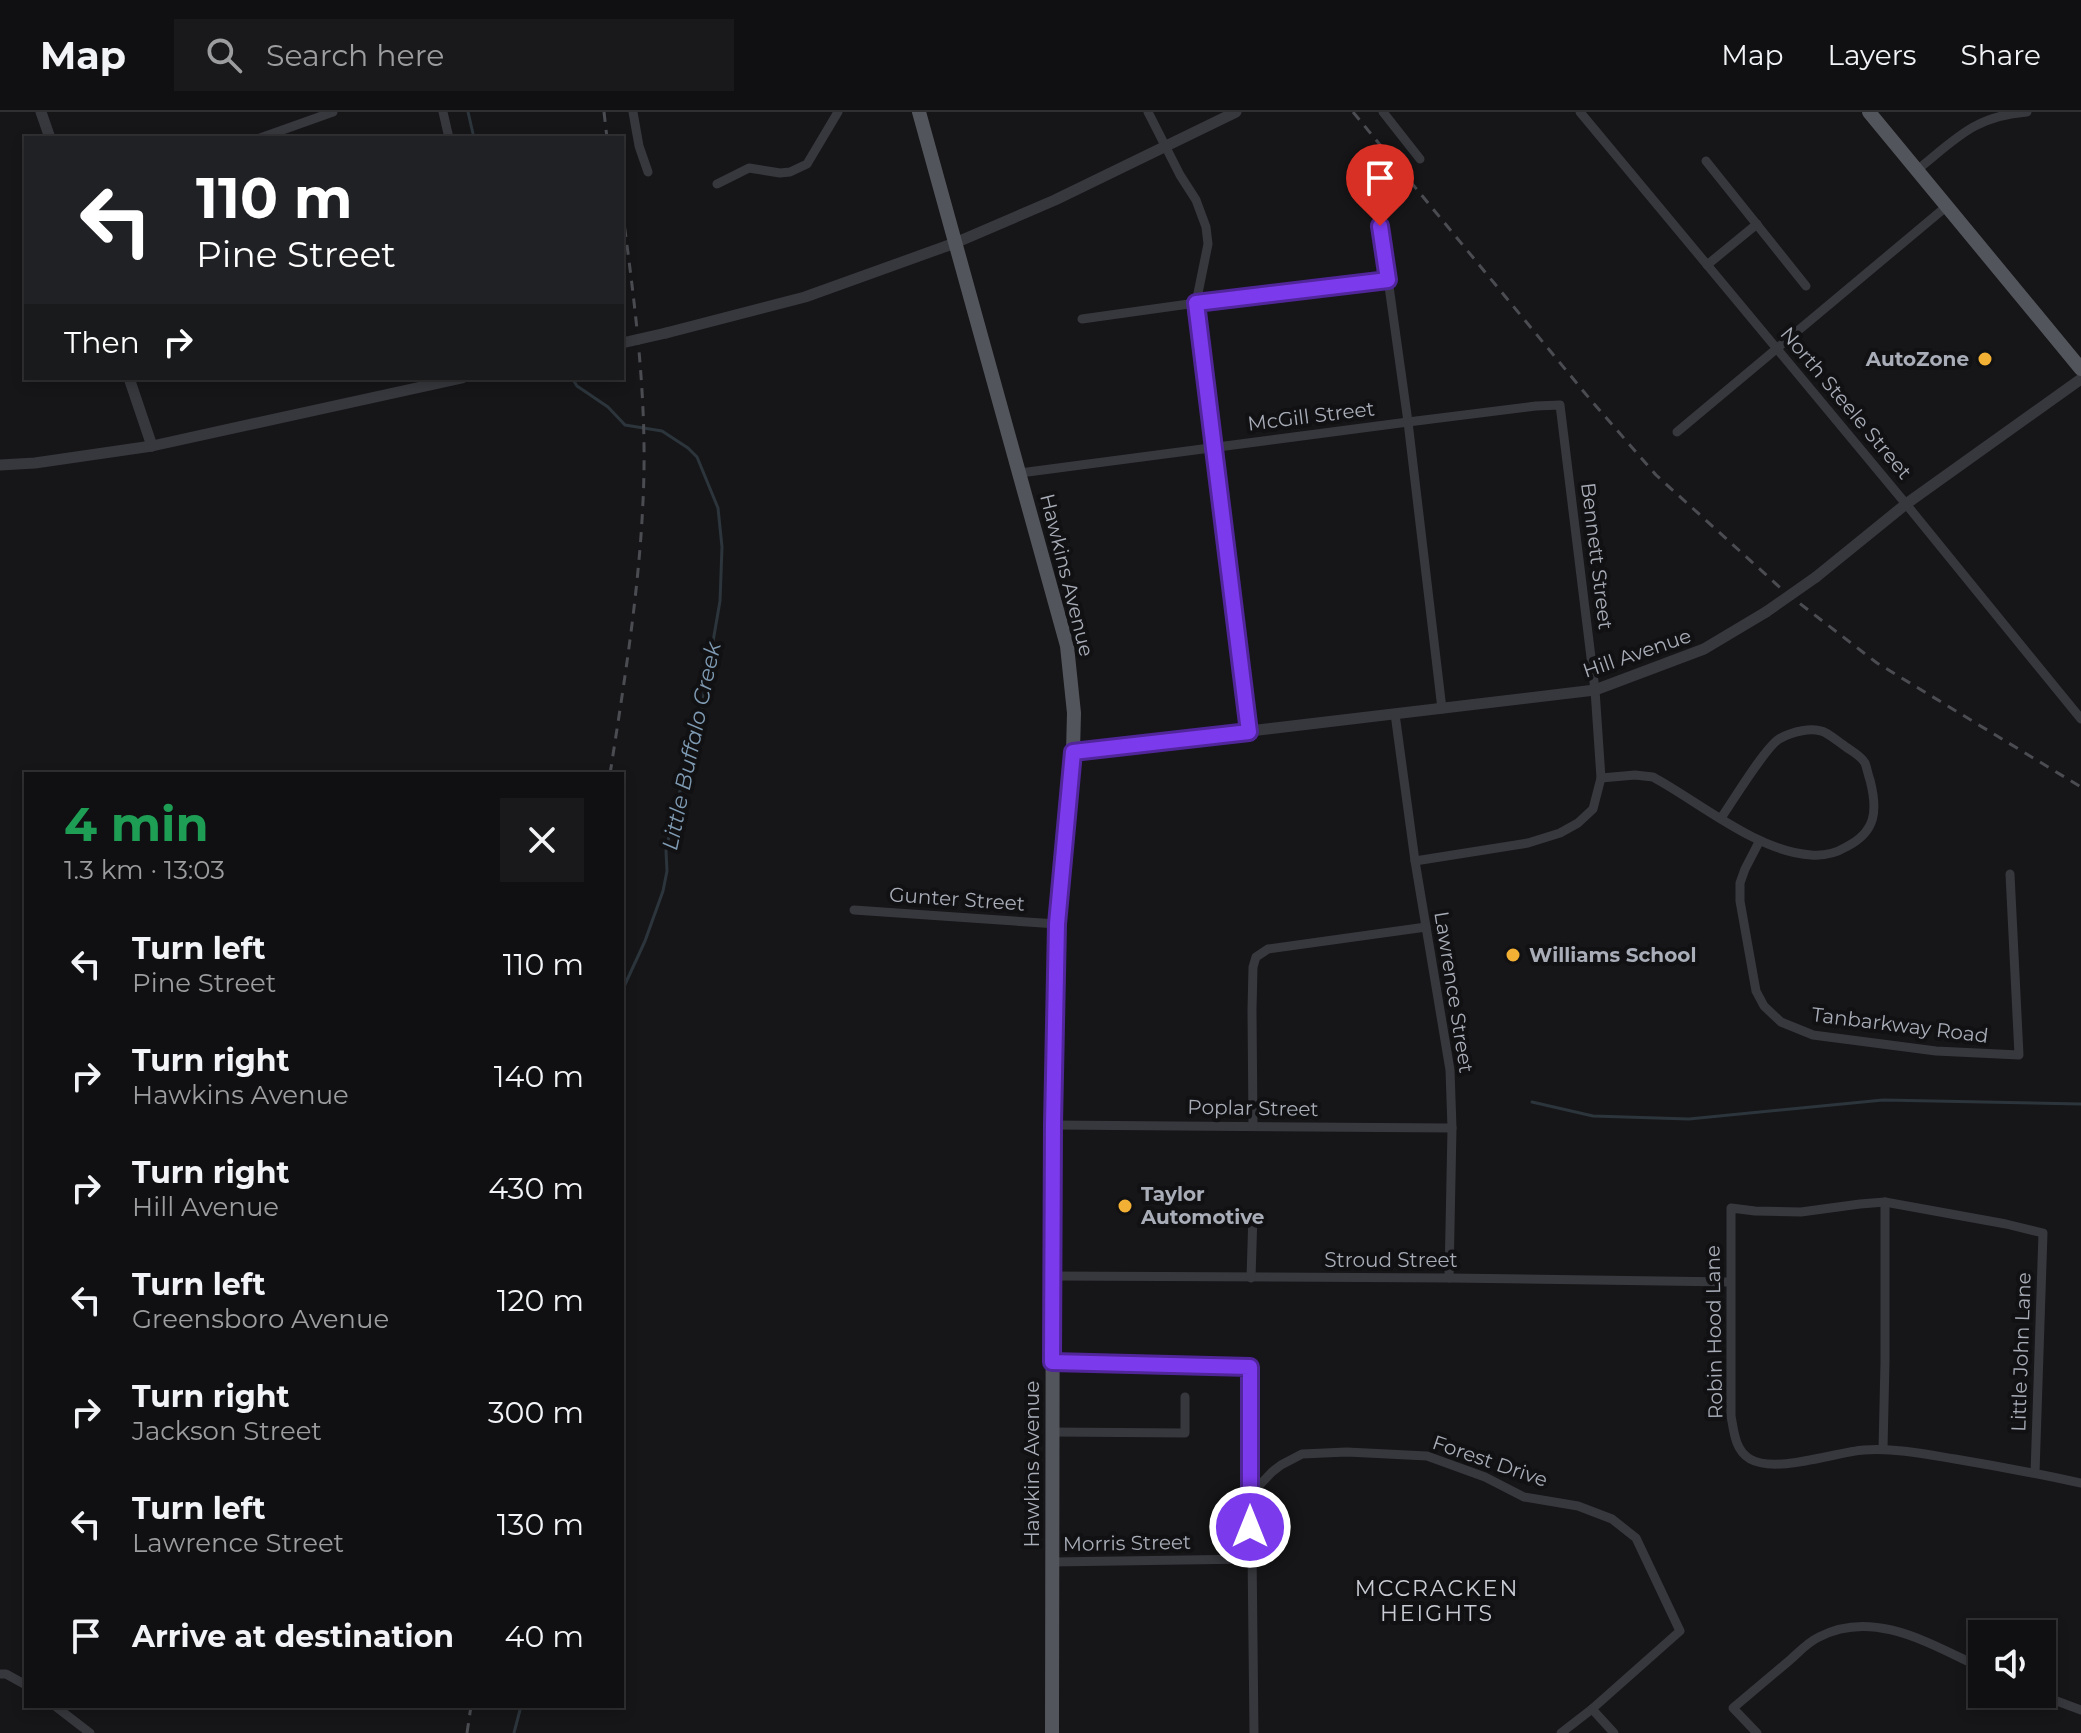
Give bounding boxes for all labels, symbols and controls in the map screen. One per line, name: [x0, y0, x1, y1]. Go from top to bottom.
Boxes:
search box: [174, 19, 734, 91]
text: Map: [40, 32, 126, 79]
icon: search: [202, 33, 246, 77]
text: Search here: [266, 37, 444, 74]
text: Map: [1721, 38, 1784, 72]
text: Layers: [1828, 38, 1917, 72]
text: Share: [1961, 38, 2041, 72]
pin: [1346, 144, 1414, 226]
icon: arrive: [1358, 156, 1402, 200]
text: 110 m: [196, 164, 353, 232]
icon: left: [64, 168, 168, 272]
text: Pine Street: [196, 232, 396, 276]
icon: right: [156, 320, 200, 364]
street label: North Steele Street: [1775, 322, 1917, 484]
text: Then: [64, 324, 140, 361]
place label: AutoZone: [1865, 347, 1969, 371]
marker: AutoZone: [1976, 350, 1994, 368]
street label: McGill Street: [1246, 396, 1376, 436]
street label: Bennett Street: [1576, 481, 1618, 631]
street label: Hawkins Avenue: [1035, 491, 1099, 659]
street label: Hill Avenue: [1580, 623, 1694, 683]
water label: Little Buffalo Creek: [656, 639, 727, 853]
text: 4 min: [64, 795, 209, 853]
button: close: [500, 798, 584, 882]
text: 1.3 km · 13:03: [64, 854, 225, 886]
street label: Gunter Street: [888, 882, 1026, 916]
street label: Lawrence Street: [1429, 910, 1479, 1074]
text: Turn left: [132, 930, 265, 967]
icon: left: [64, 942, 108, 986]
place label: Williams School: [1529, 943, 1696, 967]
text: 110 m: [503, 946, 584, 983]
marker: Williams School: [1504, 946, 1522, 964]
text: Pine Street: [132, 967, 276, 999]
street label: Tanbarkway Road: [1810, 1002, 1990, 1048]
text: Turn right: [132, 1042, 289, 1079]
icon: right: [64, 1054, 108, 1098]
text: 140 m: [494, 1058, 584, 1095]
text: Hawkins Avenue: [132, 1079, 349, 1111]
street label: Poplar Street: [1187, 1095, 1319, 1121]
text: Turn right: [132, 1154, 289, 1191]
icon: right: [64, 1166, 108, 1210]
text: 430 m: [488, 1170, 584, 1207]
place label: Taylor Automotive: [1140, 1182, 1264, 1229]
text: Hill Avenue: [132, 1191, 279, 1223]
marker: Taylor Automotive: [1116, 1197, 1134, 1215]
street label: Robin Hood Lane: [1700, 1245, 1728, 1419]
street label: Stroud Street: [1324, 1248, 1458, 1272]
text: Turn left: [132, 1266, 265, 1303]
street label: Little John Lane: [2006, 1272, 2036, 1432]
icon: left: [64, 1278, 108, 1322]
text: 120 m: [497, 1282, 584, 1319]
text: Greensboro Avenue: [132, 1303, 389, 1335]
text: Turn right: [132, 1378, 289, 1415]
street label: Hawkins Avenue: [1020, 1381, 1044, 1547]
icon: right: [64, 1390, 108, 1434]
text: 300 m: [488, 1394, 584, 1431]
text: Jackson Street: [132, 1415, 322, 1447]
street label: Forest Drive: [1429, 1430, 1551, 1492]
position arrow: [1208, 1485, 1292, 1569]
text: Turn left: [132, 1490, 265, 1527]
icon: left: [64, 1502, 108, 1546]
text: 130 m: [497, 1506, 584, 1543]
text: Lawrence Street: [132, 1527, 344, 1559]
street label: Morris Street: [1063, 1530, 1191, 1556]
district label: MCCRACKEN HEIGHTS: [1355, 1575, 1519, 1627]
icon: arrive: [64, 1614, 108, 1658]
text: Arrive at destination: [132, 1618, 454, 1655]
text: 40 m: [505, 1618, 584, 1655]
map controls: [1968, 1620, 2056, 1708]
button: sound: [1968, 1620, 2056, 1708]

